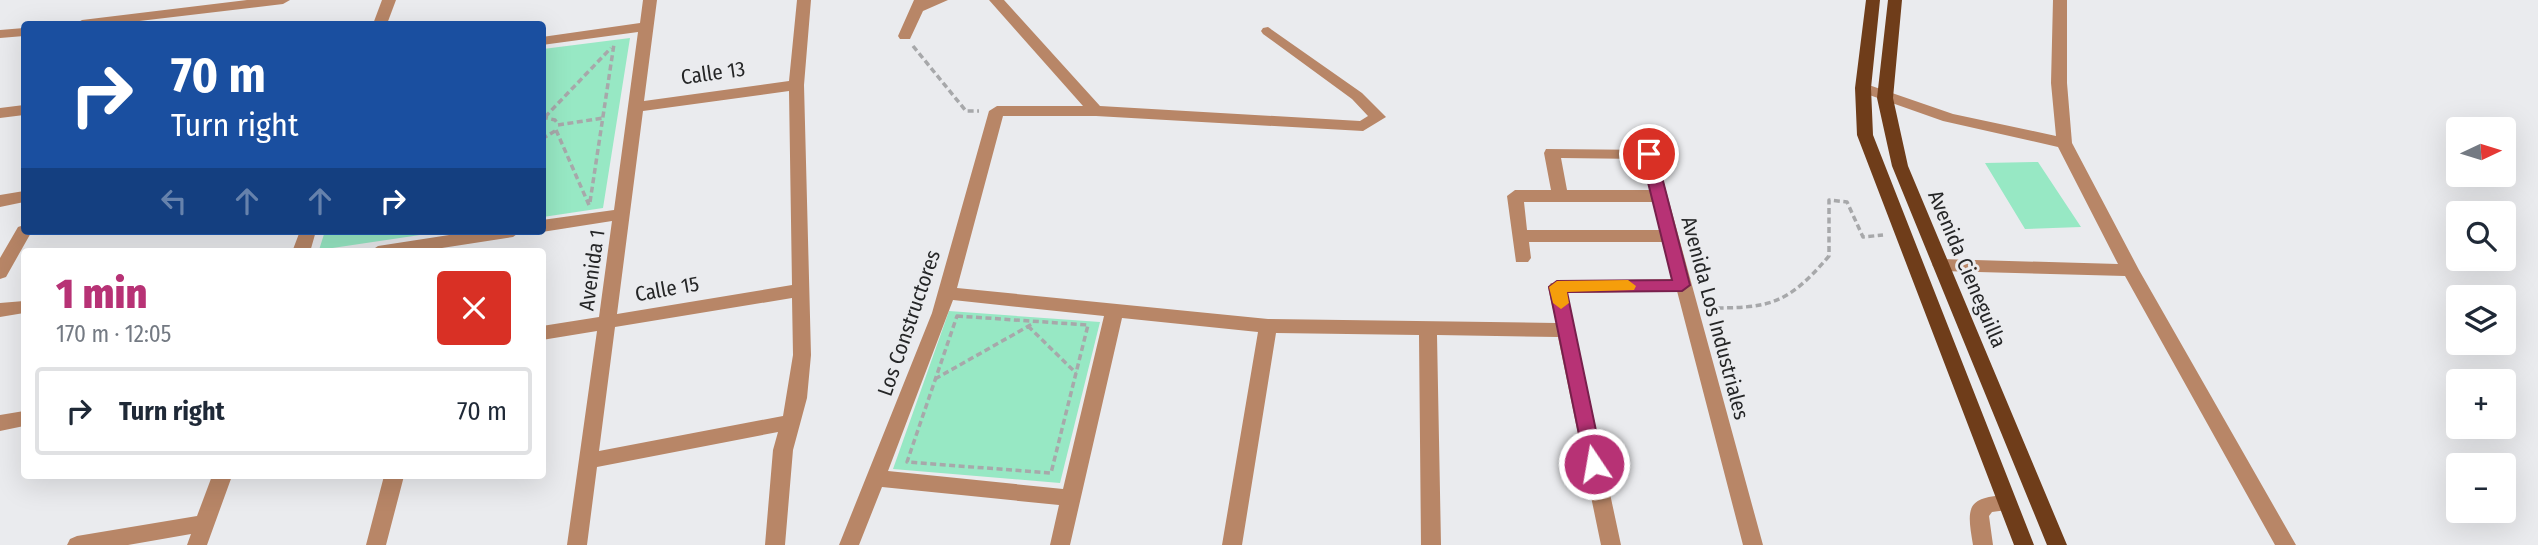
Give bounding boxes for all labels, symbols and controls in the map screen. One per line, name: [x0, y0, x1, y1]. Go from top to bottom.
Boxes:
text: 70 m: [171, 46, 266, 105]
icon: right: [56, 49, 147, 140]
street label: Calle 13: [679, 56, 747, 90]
text: Turn right: [171, 106, 298, 144]
north arrow: [2446, 117, 2516, 187]
map controls: [2446, 117, 2516, 523]
pin: [1619, 124, 1679, 184]
icon: arrive: [1630, 135, 1668, 173]
icon: left: [155, 182, 193, 220]
icon: ahead: [228, 182, 266, 220]
icon: ahead: [301, 182, 339, 220]
icon: right: [374, 182, 412, 220]
street label: Avenida Cieneguilla: [1922, 186, 2012, 352]
button: search: [2446, 201, 2516, 271]
street label: Avenida Los Industriales: [1675, 213, 1755, 423]
street label: Avenida 1: [573, 228, 611, 312]
street label: Los Constructores: [872, 246, 946, 400]
text: 1 min: [56, 269, 147, 319]
button: close: [437, 271, 511, 345]
street label: Calle 15: [633, 271, 701, 307]
button: layers: [2446, 285, 2516, 355]
text: 170 m · 12:05: [56, 320, 171, 348]
button: +: [2446, 369, 2516, 439]
icon: right: [60, 392, 98, 430]
text: Turn right: [119, 396, 225, 427]
text: 70 m: [457, 396, 507, 427]
position arrow: [1557, 427, 1631, 501]
button: −: [2446, 453, 2516, 523]

